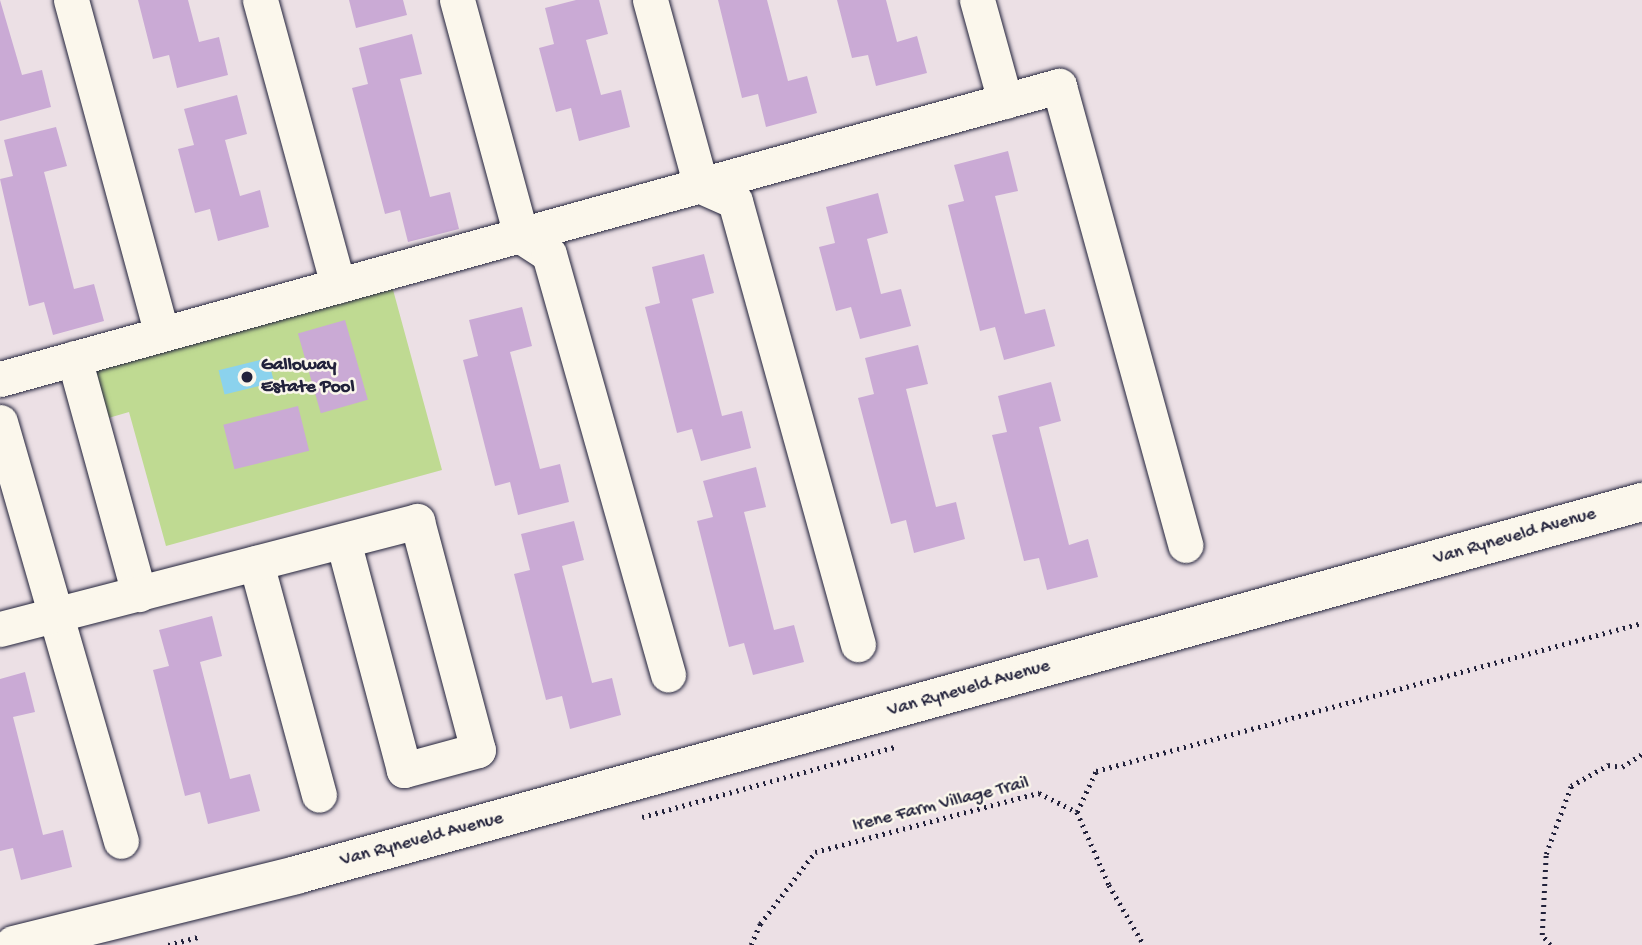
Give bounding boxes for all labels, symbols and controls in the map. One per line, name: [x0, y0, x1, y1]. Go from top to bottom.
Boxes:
place label: Galloway Estate Pool: [261, 355, 355, 399]
marker: Galloway Estate Pool: [239, 369, 255, 385]
street label: Van Ryneveld Avenue: [1431, 503, 1599, 571]
street label: Van Ryneveld Avenue: [885, 655, 1053, 723]
street label: Irene Farm Village Trail: [850, 772, 1032, 838]
street label: Van Ryneveld Avenue: [338, 807, 506, 873]

